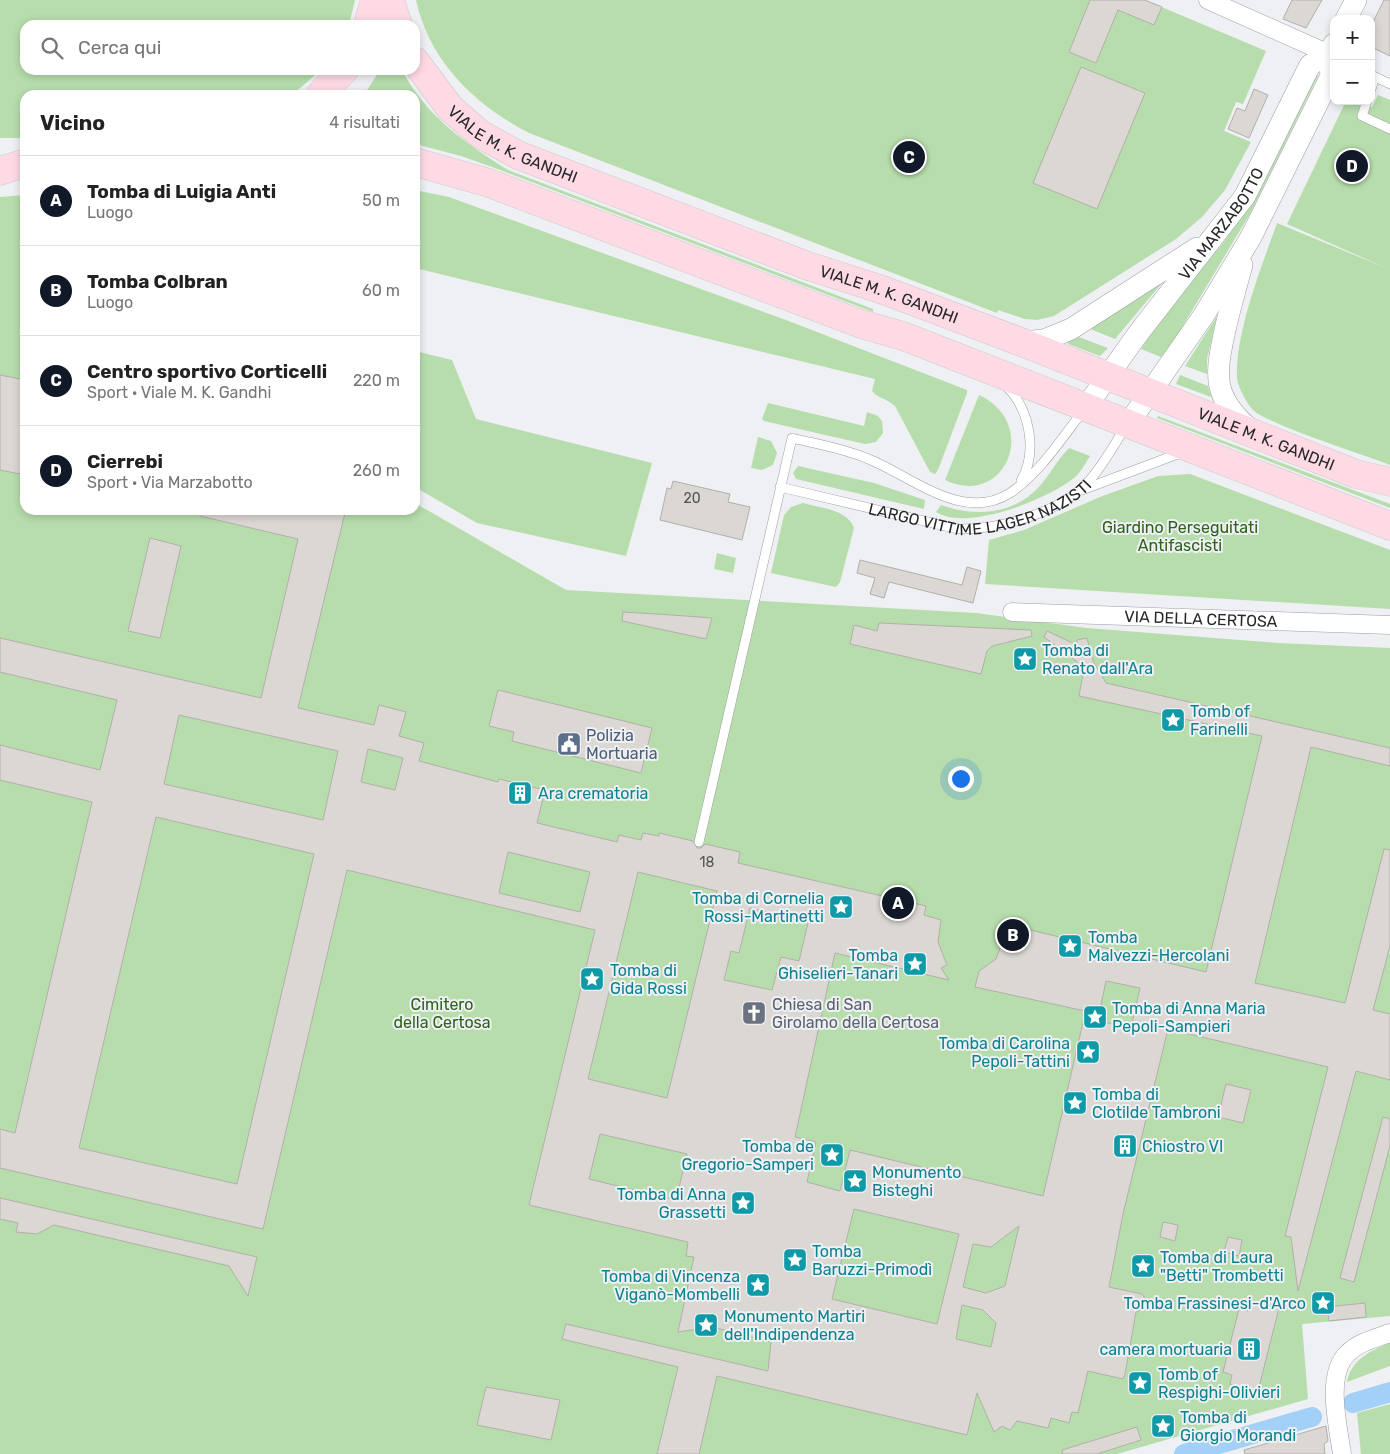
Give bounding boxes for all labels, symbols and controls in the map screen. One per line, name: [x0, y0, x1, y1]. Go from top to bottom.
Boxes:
map controls: [1330, 15, 1375, 105]
button: +: [1330, 15, 1375, 60]
search box: [20, 20, 420, 75]
icon: search: [38, 34, 66, 62]
text: Cerca qui: [78, 36, 161, 59]
button: −: [1330, 60, 1375, 105]
street label: VIALE M. K. GANDHI: [444, 101, 580, 186]
text: Vicino: [40, 110, 105, 135]
text: 4 risultati: [329, 113, 400, 132]
pin: C: [893, 138, 925, 176]
pin: D: [1336, 147, 1368, 185]
street label: VIA MARZABOTTO: [1174, 164, 1267, 283]
text: Tomba di Luigia Anti: [87, 180, 276, 203]
text: A: [50, 191, 62, 210]
text: 50 m: [362, 191, 400, 210]
text: Luogo: [87, 203, 133, 222]
street label: VIALE M. K. GANDHI: [817, 261, 961, 327]
text: Tomba Colbran: [87, 270, 228, 293]
text: B: [50, 281, 62, 300]
text: 60 m: [362, 281, 400, 300]
text: Luogo: [87, 293, 133, 312]
text: Centro sportivo Corticelli: [87, 360, 327, 383]
text: C: [50, 371, 62, 390]
text: 220 m: [353, 371, 400, 390]
text: Sport · Viale M. K. Gandhi: [87, 383, 271, 402]
street label: VIALE M. K. GANDHI: [1195, 403, 1337, 474]
text: Cierrebi: [87, 450, 163, 473]
text: D: [50, 461, 62, 480]
text: 260 m: [353, 461, 400, 480]
text: Sport · Via Marzabotto: [87, 473, 253, 492]
street label: LARGO VITTIME LAGER NAZISTI: [867, 475, 1095, 539]
house number: 20: [683, 490, 701, 507]
park label: Giardino Perseguitati Antifascisti: [1102, 518, 1258, 555]
street label: VIA DELLA CERTOSA: [1124, 606, 1278, 631]
place label: Tomba di Renato dall'Ara: [1042, 641, 1153, 678]
place icon: Tomba di Renato dall'Ara: [1012, 646, 1038, 672]
place label: Tomb of Farinelli: [1190, 702, 1251, 739]
place icon: Tomb of Farinelli: [1160, 707, 1186, 733]
place label: Polizia Mortuaria: [586, 726, 657, 763]
public building icon: Polizia Mortuaria: [556, 731, 582, 757]
your location: [948, 766, 974, 792]
building icon: Ara crematoria: [507, 780, 533, 806]
place label: Ara crematoria: [538, 784, 648, 803]
house number: 18: [700, 854, 715, 871]
pin: A: [882, 884, 914, 922]
place label: Tomba di Cornelia Rossi-Martinetti: [692, 889, 824, 926]
place icon: Tomba di Cornelia Rossi-Martinetti: [828, 894, 854, 920]
pin: B: [997, 916, 1029, 954]
place label: Tomba Malvezzi-Hercolani: [1088, 928, 1229, 965]
place icon: Tomba Malvezzi-Hercolani: [1057, 933, 1083, 959]
place label: Tomba Ghiselieri-Tanari: [778, 946, 898, 983]
place icon: Tomba Ghiselieri-Tanari: [902, 951, 928, 977]
place label: Tomba di Gida Rossi: [610, 961, 687, 998]
place icon: Tomba di Gida Rossi: [579, 966, 605, 992]
park label: Cimitero della Certosa: [393, 995, 491, 1032]
place label: Chiesa di San Girolamo della Certosa: [772, 995, 939, 1032]
place label: Tomba di Anna Maria Pepoli-Sampieri: [1112, 999, 1265, 1036]
church icon: Chiesa di San Girolamo della Certosa: [741, 1000, 767, 1026]
place icon: Tomba di Anna Maria Pepoli-Sampieri: [1082, 1004, 1108, 1030]
place label: Tomba di Carolina Pepoli-Tattini: [938, 1034, 1070, 1071]
place icon: Tomba di Carolina Pepoli-Tattini: [1075, 1039, 1101, 1065]
place label: Tomba di Clotilde Tambroni: [1092, 1085, 1221, 1122]
place icon: Tomba di Clotilde Tambroni: [1062, 1090, 1088, 1116]
building icon: Chiostro VI: [1112, 1133, 1138, 1159]
place label: Tomba de Gregorio-Samperi: [681, 1137, 814, 1174]
place label: Chiostro VI: [1142, 1137, 1223, 1156]
place icon: Tomba de Gregorio-Samperi: [819, 1142, 845, 1168]
place label: Monumento Bisteghi: [872, 1163, 961, 1200]
place icon: Monumento Bisteghi: [842, 1168, 868, 1194]
place label: Tomba di Anna Grassetti: [617, 1185, 726, 1222]
place icon: Tomba di Anna Grassetti: [730, 1190, 756, 1216]
place label: Tomba Baruzzi-Primodì: [812, 1242, 932, 1279]
place icon: Tomba Baruzzi-Primodì: [782, 1247, 808, 1273]
place label: Tomba di Laura "Betti" Trombetti: [1160, 1248, 1284, 1285]
place icon: Tomba di Laura "Betti" Trombetti: [1130, 1253, 1156, 1279]
place label: Tomba di Vincenza Viganò-Mombelli: [601, 1267, 740, 1304]
place icon: Tomba di Vincenza Viganò-Mombelli: [745, 1272, 771, 1298]
place icon: Tomba Frassinesi-d'Arco: [1310, 1290, 1336, 1316]
place label: Tomba Frassinesi-d'Arco: [1123, 1294, 1306, 1313]
place label: Monumento Martiri dell'Indipendenza: [724, 1307, 865, 1344]
place icon: Monumento Martiri dell'Indipendenza: [693, 1312, 719, 1338]
building icon: camera mortuaria: [1236, 1336, 1262, 1362]
place label: camera mortuaria: [1099, 1340, 1232, 1359]
place label: Tomb of Respighi-Olivieri: [1158, 1365, 1280, 1402]
place icon: Tomb of Respighi-Olivieri: [1127, 1370, 1153, 1396]
place label: Tomba di Giorgio Morandi: [1180, 1408, 1296, 1445]
place icon: Tomba di Giorgio Morandi: [1150, 1413, 1176, 1439]

